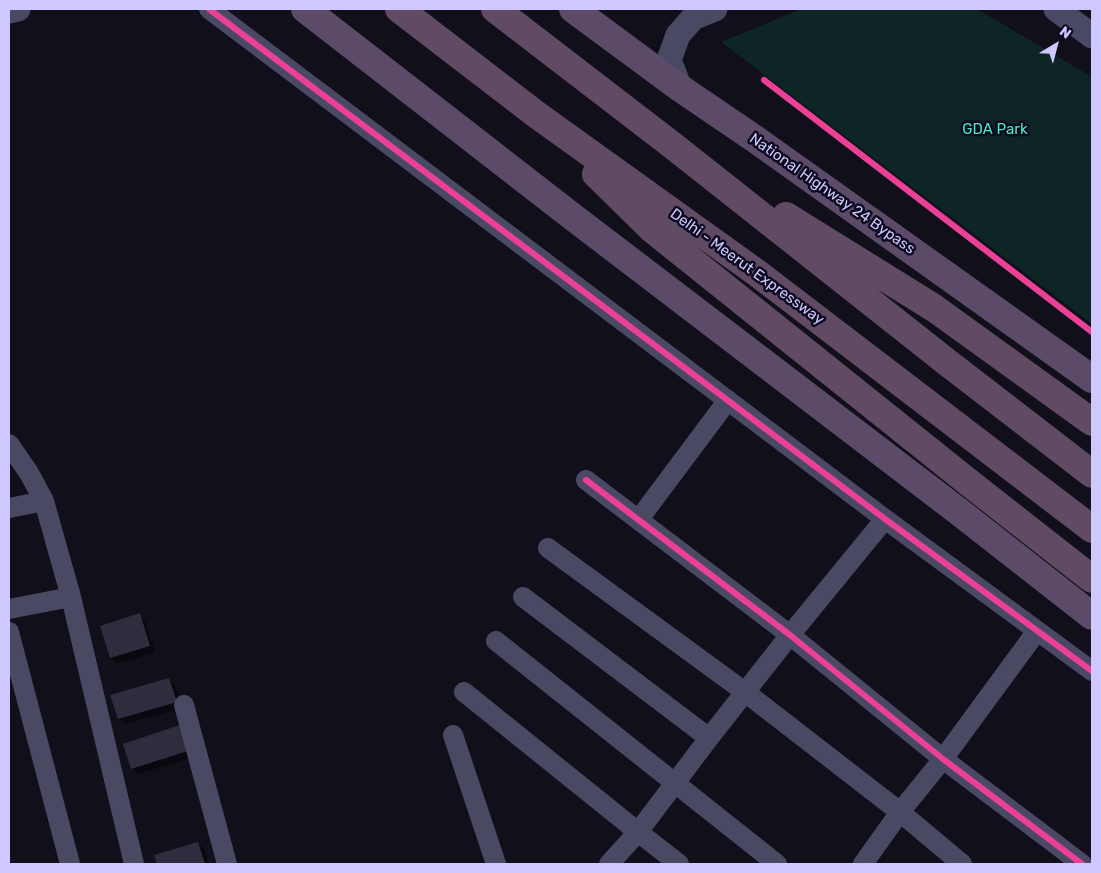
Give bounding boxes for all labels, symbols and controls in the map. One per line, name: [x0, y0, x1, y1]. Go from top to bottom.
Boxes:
north arrow: [1031, 20, 1081, 70]
text: N: [1056, 23, 1074, 42]
park label: GDA Park: [962, 121, 1028, 139]
street label: National Highway 24 Bypass: [746, 130, 918, 258]
street label: Delhi - Meerut Expressway: [666, 205, 828, 329]

